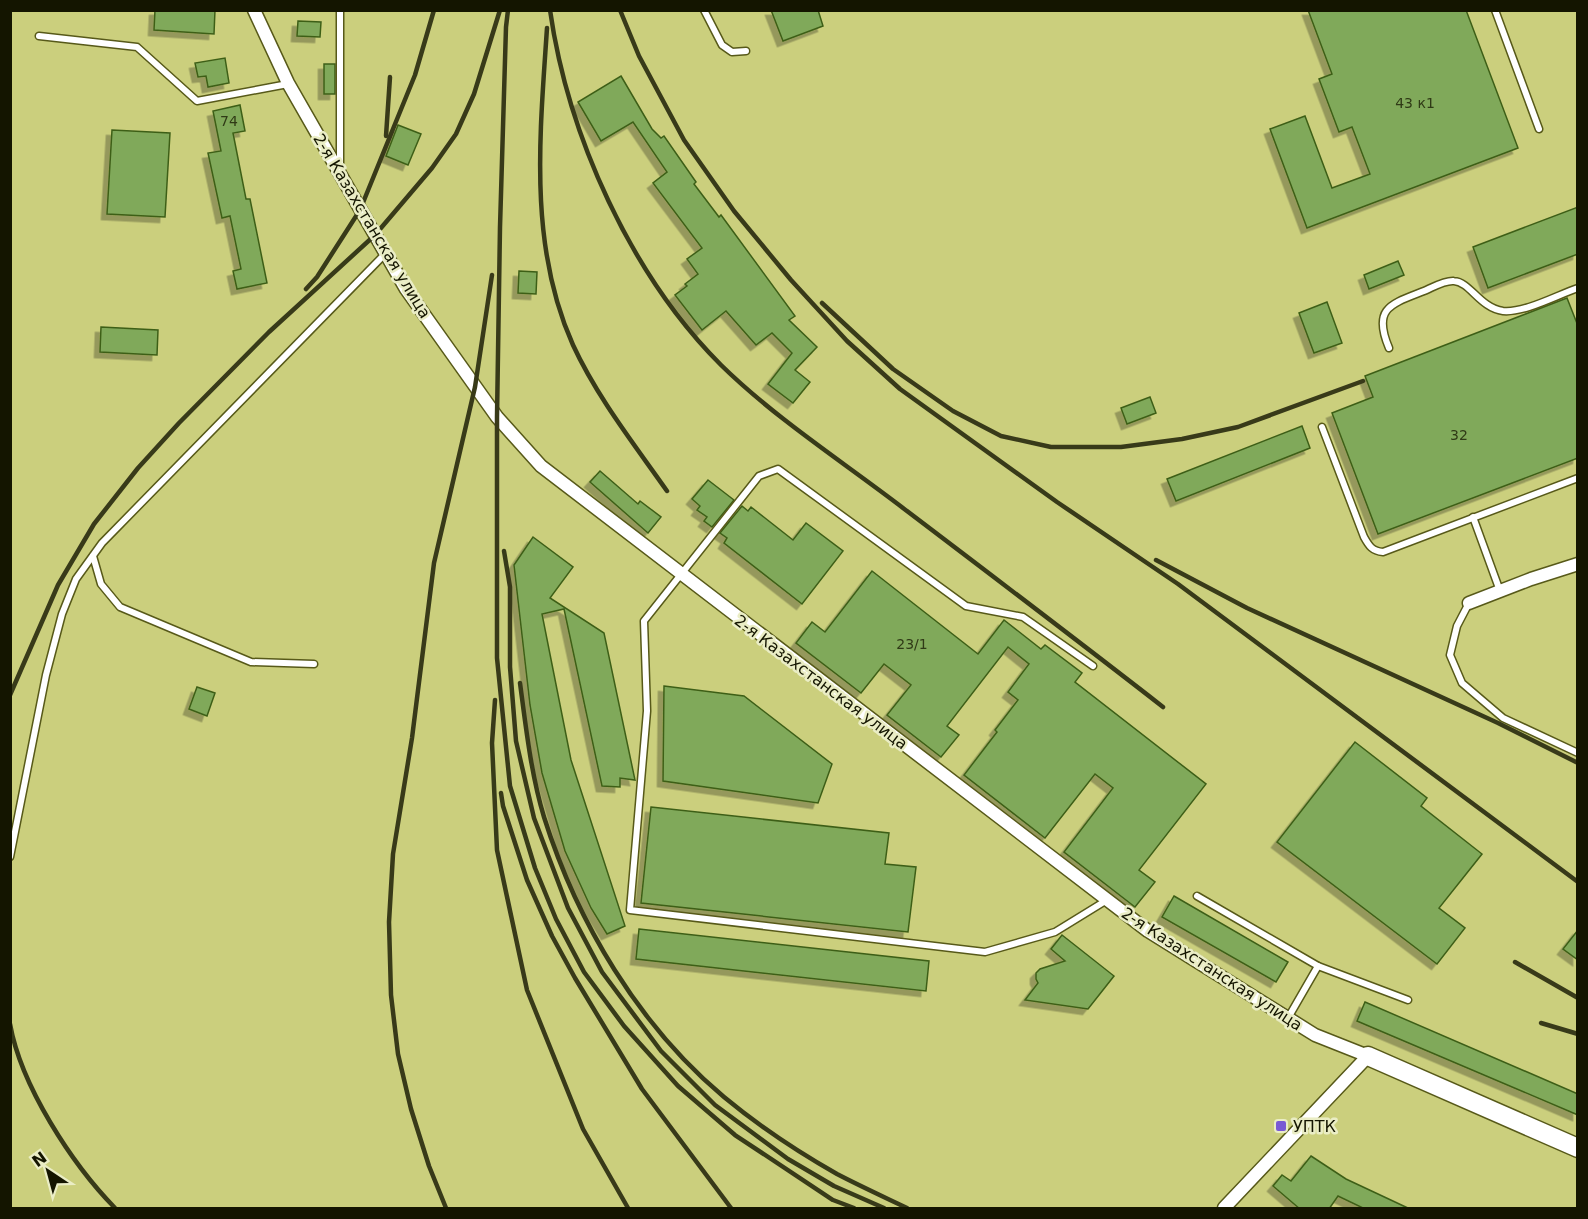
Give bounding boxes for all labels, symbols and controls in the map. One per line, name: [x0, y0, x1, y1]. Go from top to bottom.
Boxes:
house number: 43 к1: [1395, 95, 1435, 111]
house number: 74: [220, 113, 238, 129]
street label: 2-я Казахстанская улица: [309, 130, 435, 322]
house number: 32: [1450, 427, 1468, 443]
street label: 2-я Казахстанская улица: [731, 611, 911, 753]
house number: 23/1: [896, 636, 928, 652]
street label: 2-я Казахстанская улица: [1118, 903, 1306, 1035]
place label: УПТК: [1293, 1117, 1337, 1136]
marker: УПТК: [1274, 1119, 1288, 1133]
north arrow: [18, 1141, 78, 1201]
text: N: [28, 1148, 50, 1171]

